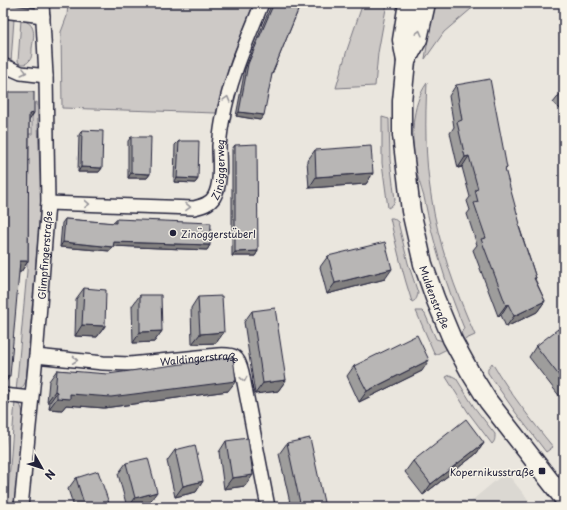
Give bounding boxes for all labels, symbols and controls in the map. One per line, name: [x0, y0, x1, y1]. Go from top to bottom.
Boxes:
one-way arrow: [415, 30, 423, 36]
one-way arrow: [20, 68, 27, 76]
one-way arrow: [223, 96, 231, 102]
street label: Zinöggerweg: [206, 138, 227, 202]
one-way arrow: [84, 200, 90, 208]
one-way arrow: [184, 203, 191, 212]
street label: Glimpfingerstraße: [33, 210, 55, 300]
place label: Zinöggerstüberl: [181, 226, 256, 241]
marker: Zinöggerstüberl: [168, 228, 178, 238]
street label: Muldenstraße: [417, 263, 454, 331]
street label: Waldingerstraße: [159, 347, 244, 368]
one-way arrow: [72, 355, 78, 364]
one-way arrow: [239, 376, 248, 382]
north arrow: [22, 448, 62, 488]
place label: Kopernikusstraße: [450, 464, 534, 479]
text: N: [41, 466, 60, 484]
marker: Kopernikusstraße: [537, 466, 547, 476]

